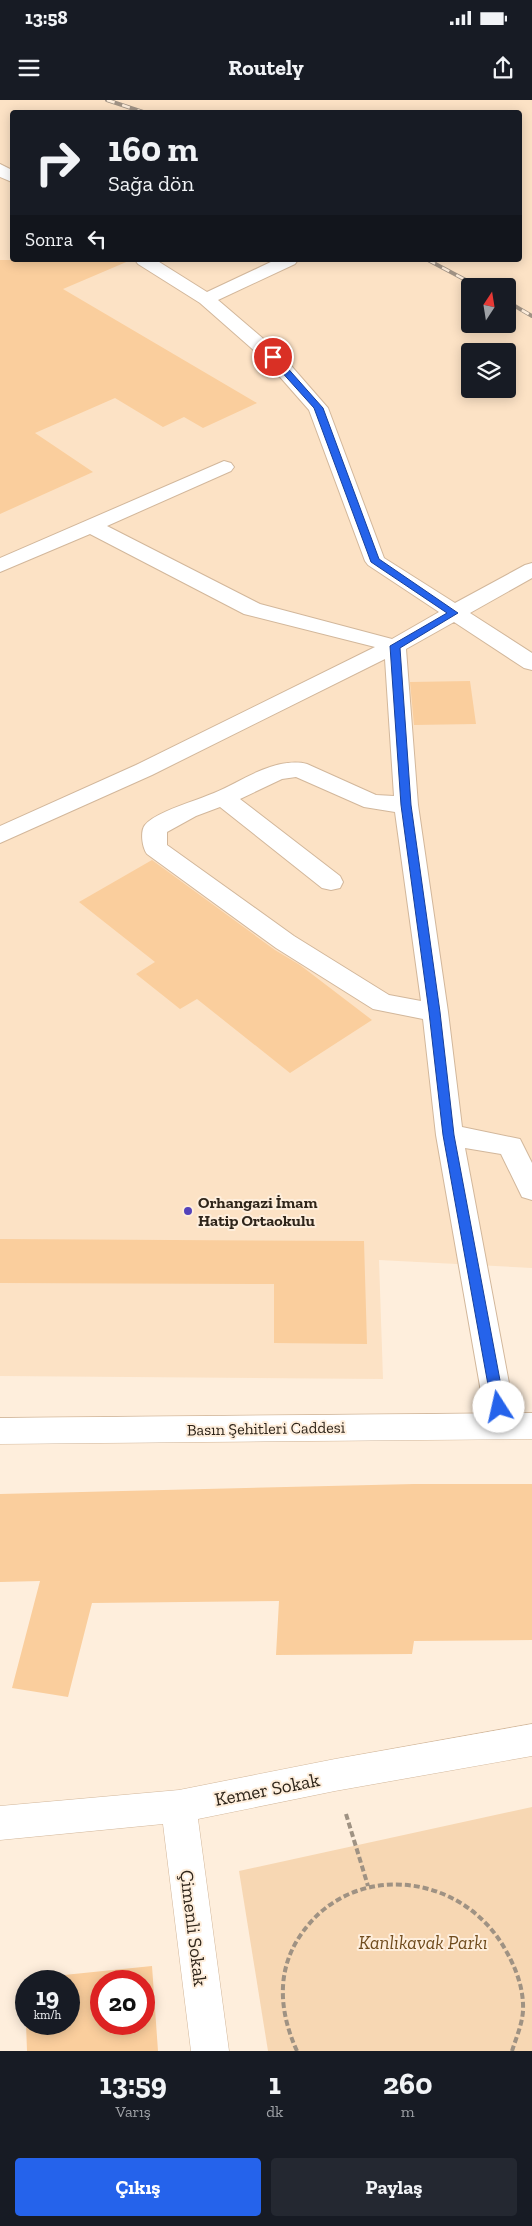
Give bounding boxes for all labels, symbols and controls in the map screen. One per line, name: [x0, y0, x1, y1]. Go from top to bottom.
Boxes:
text: 13:58: [25, 6, 68, 29]
icon: menu: [15, 54, 43, 82]
text: Routely: [228, 54, 304, 81]
icon: share: [489, 54, 517, 82]
text: 160 m: [108, 128, 198, 170]
icon: right: [25, 130, 90, 195]
text: Sağa dön: [108, 170, 194, 197]
icon: left: [83, 225, 111, 253]
text: Sonra: [25, 228, 73, 251]
north arrow: [461, 278, 516, 332]
map controls: [461, 278, 516, 398]
pin: [252, 336, 294, 378]
icon: arrive: [259, 343, 287, 371]
button: layers: [461, 343, 516, 398]
place label: Orhangazi İmam Hatip Ortaokulu: [198, 1193, 317, 1230]
marker: Orhangazi İmam Hatip Ortaokulu: [182, 1205, 194, 1217]
position arrow: [472, 1380, 524, 1432]
street label: Basın Şehitleri Caddesi: [187, 1418, 346, 1439]
street label: Kemer Sokak: [212, 1768, 322, 1811]
street label: Çimenli Sokak: [175, 1868, 212, 1988]
park label: Kanlıkavak Parkı: [358, 1931, 488, 1954]
speed limit sign: 20: [90, 1970, 155, 2035]
text: 19: [36, 1981, 59, 2011]
text: km/h: [34, 2008, 61, 2022]
text: 13:59: [100, 2066, 167, 2102]
text: 1: [269, 2066, 281, 2102]
text: 260: [383, 2066, 432, 2102]
text: Varış: [116, 2102, 151, 2121]
text: dk: [266, 2102, 283, 2121]
text: m: [401, 2102, 415, 2121]
button: Çıkış: [15, 2158, 261, 2216]
button: Paylaş: [271, 2158, 517, 2216]

